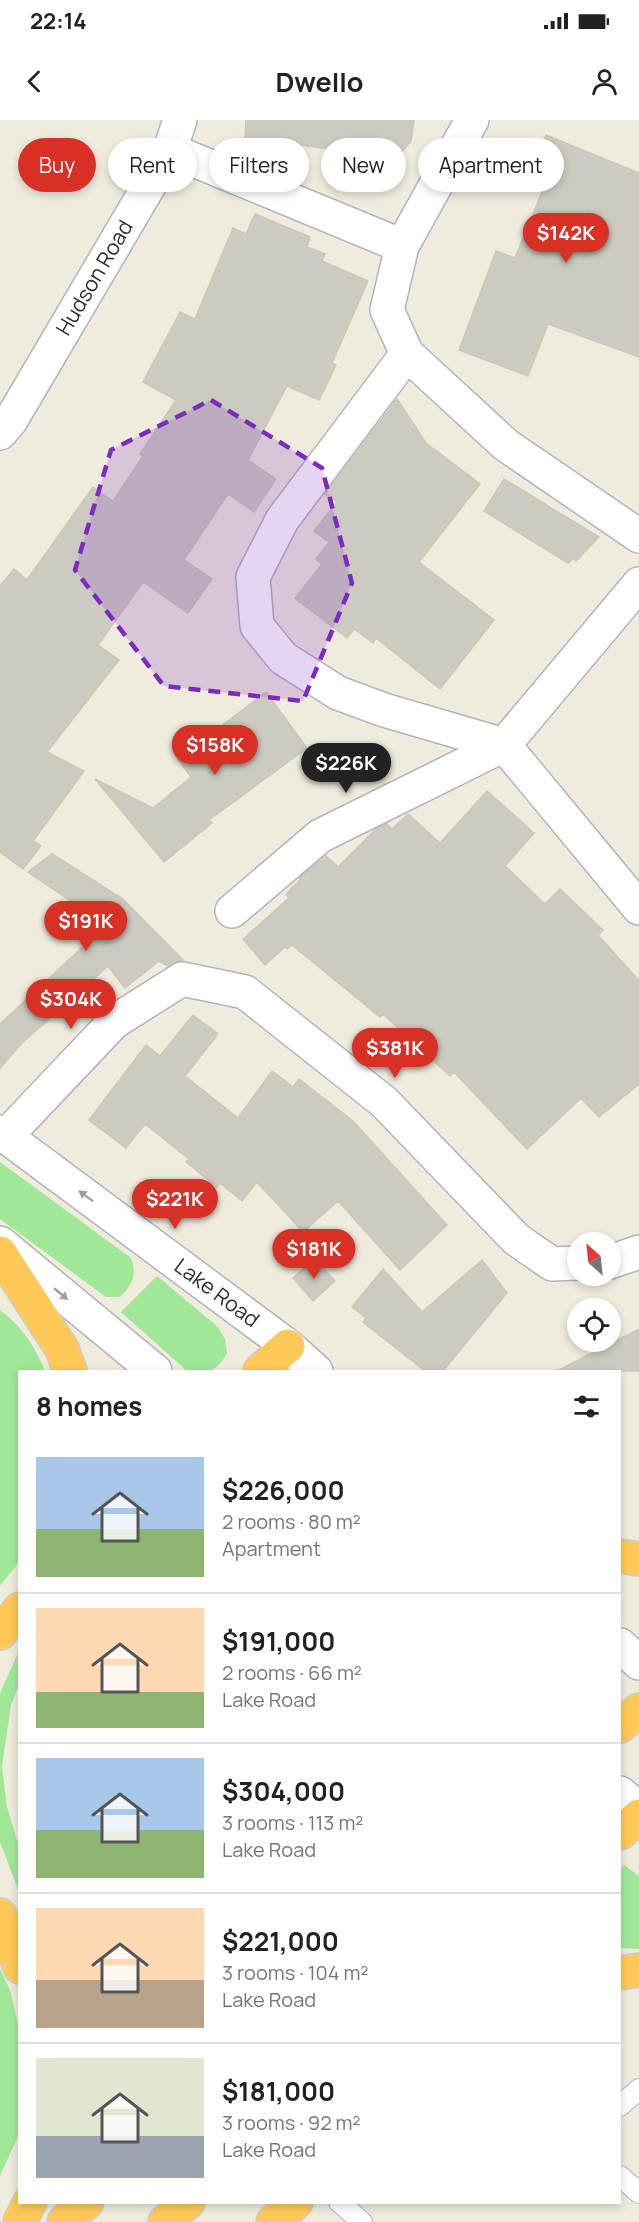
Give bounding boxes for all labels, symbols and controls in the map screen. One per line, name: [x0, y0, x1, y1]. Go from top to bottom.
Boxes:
text: 22:14: [30, 6, 87, 36]
text: Dwello: [275, 63, 364, 100]
icon: back: [18, 65, 51, 98]
icon: person: [588, 65, 621, 98]
chip: Buy: [18, 138, 96, 192]
chip: Rent: [108, 138, 197, 192]
chip: Filters: [209, 138, 309, 192]
chip: New: [321, 138, 406, 192]
chip: Apartment: [418, 138, 564, 192]
pin: $142K: [524, 213, 608, 264]
street label: Hudson Road: [49, 215, 139, 340]
text: $142K: [537, 219, 595, 246]
pin: $158K: [173, 725, 257, 776]
text: $158K: [186, 731, 244, 758]
pin: $226K: [304, 743, 388, 794]
text: $226K: [315, 749, 377, 776]
pin: $191K: [44, 901, 128, 952]
text: $191K: [58, 907, 114, 934]
pin: $304K: [29, 979, 113, 1030]
text: $304K: [40, 985, 102, 1012]
pin: $381K: [353, 1028, 437, 1079]
text: $381K: [366, 1034, 424, 1061]
pin: $221K: [133, 1179, 217, 1230]
text: $221K: [146, 1185, 204, 1212]
one-way arrow: [79, 1190, 94, 1202]
pin: $181K: [272, 1229, 356, 1280]
north arrow: [567, 1232, 621, 1286]
map controls: [567, 1232, 621, 1352]
text: $181K: [286, 1235, 342, 1262]
street label: Lake Road: [169, 1252, 265, 1333]
one-way arrow: [53, 1288, 69, 1301]
button: locate: [567, 1298, 621, 1352]
text: 8 homes: [36, 1388, 142, 1424]
icon: filters: [570, 1390, 603, 1423]
text: $226,000: [222, 1472, 345, 1508]
icon: home: [84, 1481, 156, 1553]
text: 2 rooms · 80 m²: [222, 1508, 361, 1535]
text: Apartment: [222, 1535, 321, 1562]
text: $191,000: [222, 1623, 335, 1659]
icon: home: [84, 1632, 156, 1704]
text: 2 rooms · 66 m²: [222, 1659, 362, 1686]
text: Lake Road: [222, 1686, 316, 1713]
text: $304,000: [222, 1773, 345, 1809]
icon: home: [84, 1782, 156, 1854]
text: 3 rooms · 113 m²: [222, 1809, 363, 1836]
text: Lake Road: [222, 1836, 316, 1863]
text: $221,000: [222, 1923, 339, 1959]
icon: home: [84, 1932, 156, 2004]
text: 3 rooms · 104 m²: [222, 1959, 368, 1986]
text: Lake Road: [222, 1986, 316, 2013]
text: $181,000: [222, 2073, 335, 2109]
icon: home: [84, 2082, 156, 2154]
text: 3 rooms · 92 m²: [222, 2109, 361, 2136]
text: Lake Road: [222, 2136, 316, 2163]

